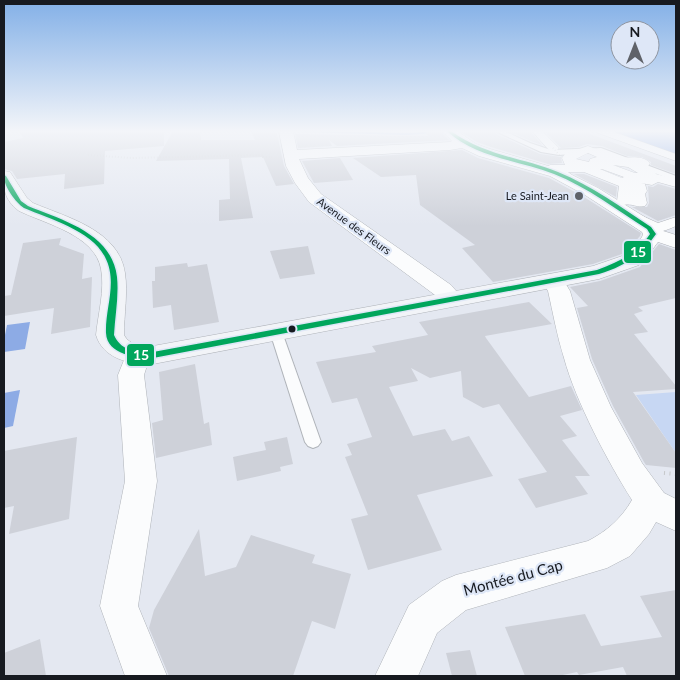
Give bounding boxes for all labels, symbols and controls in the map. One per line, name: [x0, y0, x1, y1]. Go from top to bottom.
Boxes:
north arrow: [610, 20, 660, 70]
text: N: [630, 23, 640, 40]
place label: Le Saint-Jean: [506, 189, 569, 202]
marker: Le Saint-Jean: [573, 190, 585, 202]
street label: Avenue des Fleurs: [315, 194, 394, 257]
line badge: 15: [623, 240, 652, 264]
text: 15: [630, 243, 646, 260]
unlabelled marker: [287, 324, 297, 334]
line badge: 15: [126, 343, 155, 367]
text: 15: [133, 346, 149, 363]
street label: Montée du Cap: [461, 555, 564, 599]

